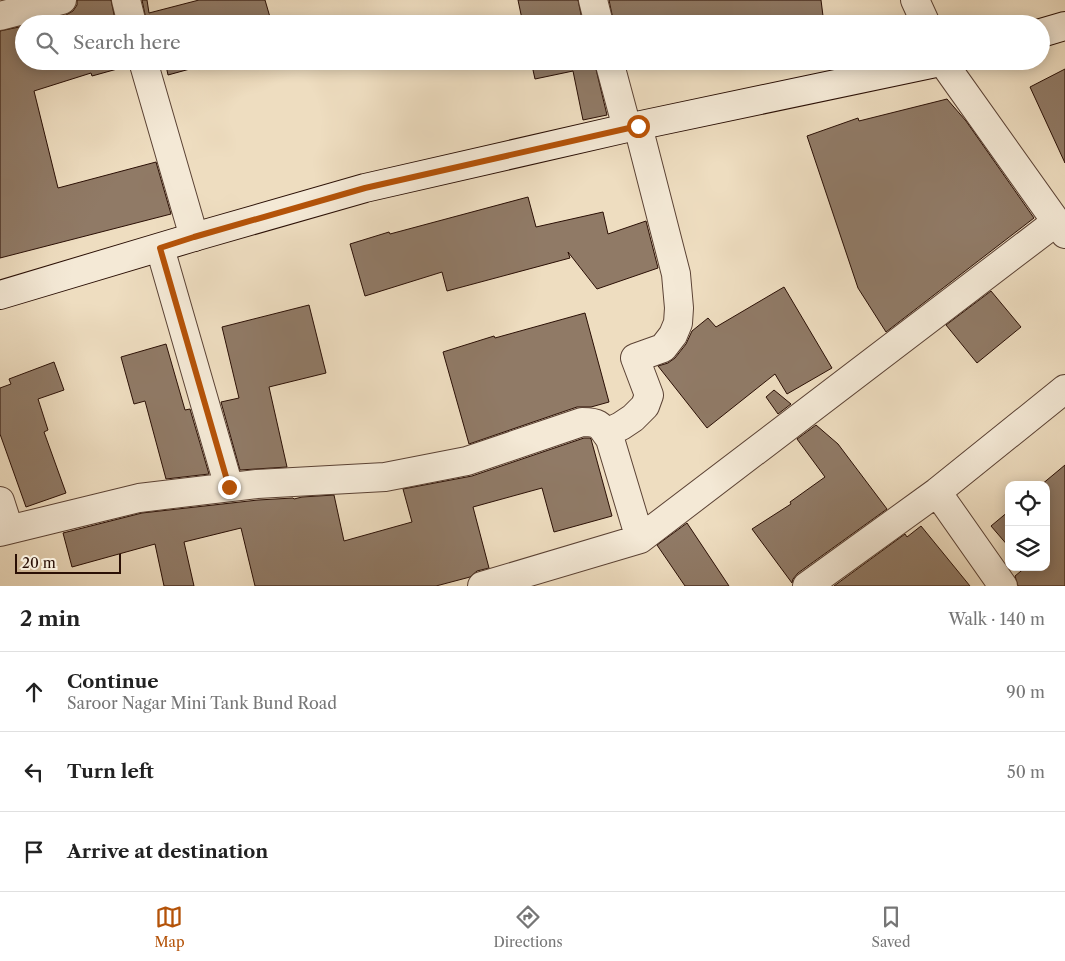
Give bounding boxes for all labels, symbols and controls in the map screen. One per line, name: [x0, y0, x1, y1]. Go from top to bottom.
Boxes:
search box: [15, 15, 1050, 70]
icon: search: [33, 29, 61, 57]
text: Search here: [73, 31, 181, 54]
route start: [627, 115, 650, 138]
route end: [218, 476, 241, 499]
map controls: [1005, 481, 1050, 571]
button: locate: [1005, 481, 1050, 526]
button: layers: [1005, 526, 1050, 571]
scale bar: [15, 551, 121, 574]
text: 20 m: [22, 554, 56, 572]
text: 2 min: [20, 606, 80, 631]
text: Walk · 140 m: [948, 609, 1045, 629]
text: Continue: [67, 670, 159, 693]
icon: ahead: [20, 678, 48, 706]
text: 90 m: [1006, 682, 1045, 702]
text: Saroor Nagar Mini Tank Bund Road: [67, 693, 337, 713]
icon: left: [20, 758, 48, 786]
text: Turn left: [67, 760, 154, 783]
text: 50 m: [1007, 762, 1045, 782]
icon: arrive: [20, 838, 48, 866]
text: Arrive at destination: [67, 840, 268, 863]
tab: Map: [154, 903, 185, 951]
tab: Directions: [493, 903, 563, 951]
tab: Saved: [872, 903, 910, 951]

